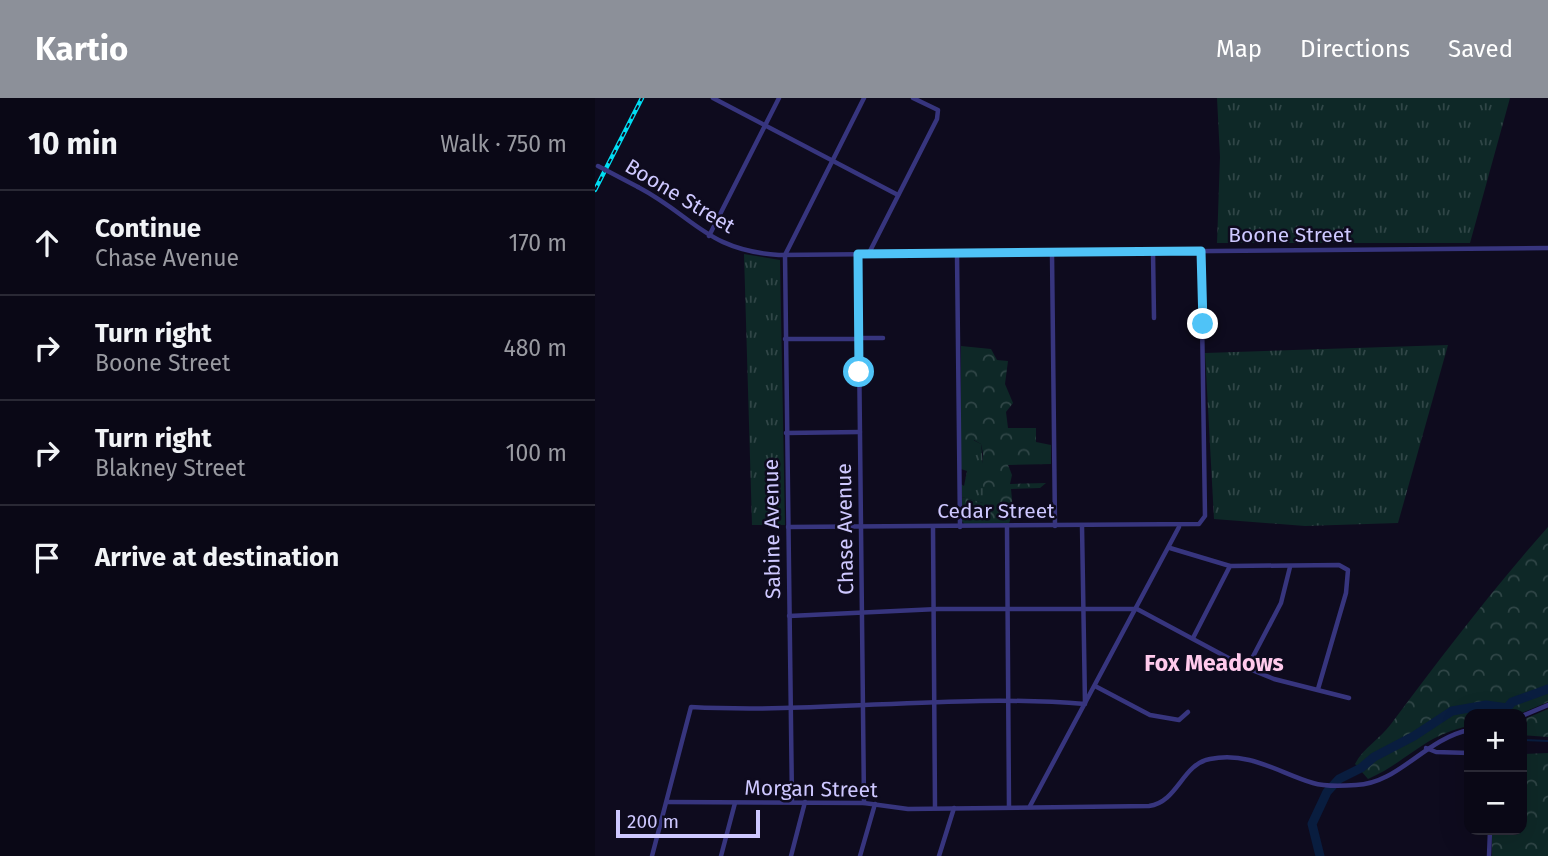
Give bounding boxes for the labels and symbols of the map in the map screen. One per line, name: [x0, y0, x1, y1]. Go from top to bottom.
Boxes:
street label: Boone Street: [620, 153, 740, 239]
street label: Boone Street: [1228, 222, 1352, 248]
route end: [1187, 308, 1218, 339]
route start: [843, 356, 874, 387]
street label: Sabine Avenue: [758, 459, 786, 599]
street label: Chase Avenue: [831, 463, 859, 595]
street label: Cedar Street: [937, 498, 1055, 524]
district label: Fox Meadows: [1144, 649, 1284, 677]
street label: Morgan Street: [744, 775, 878, 803]
scale bar: [616, 807, 759, 839]

